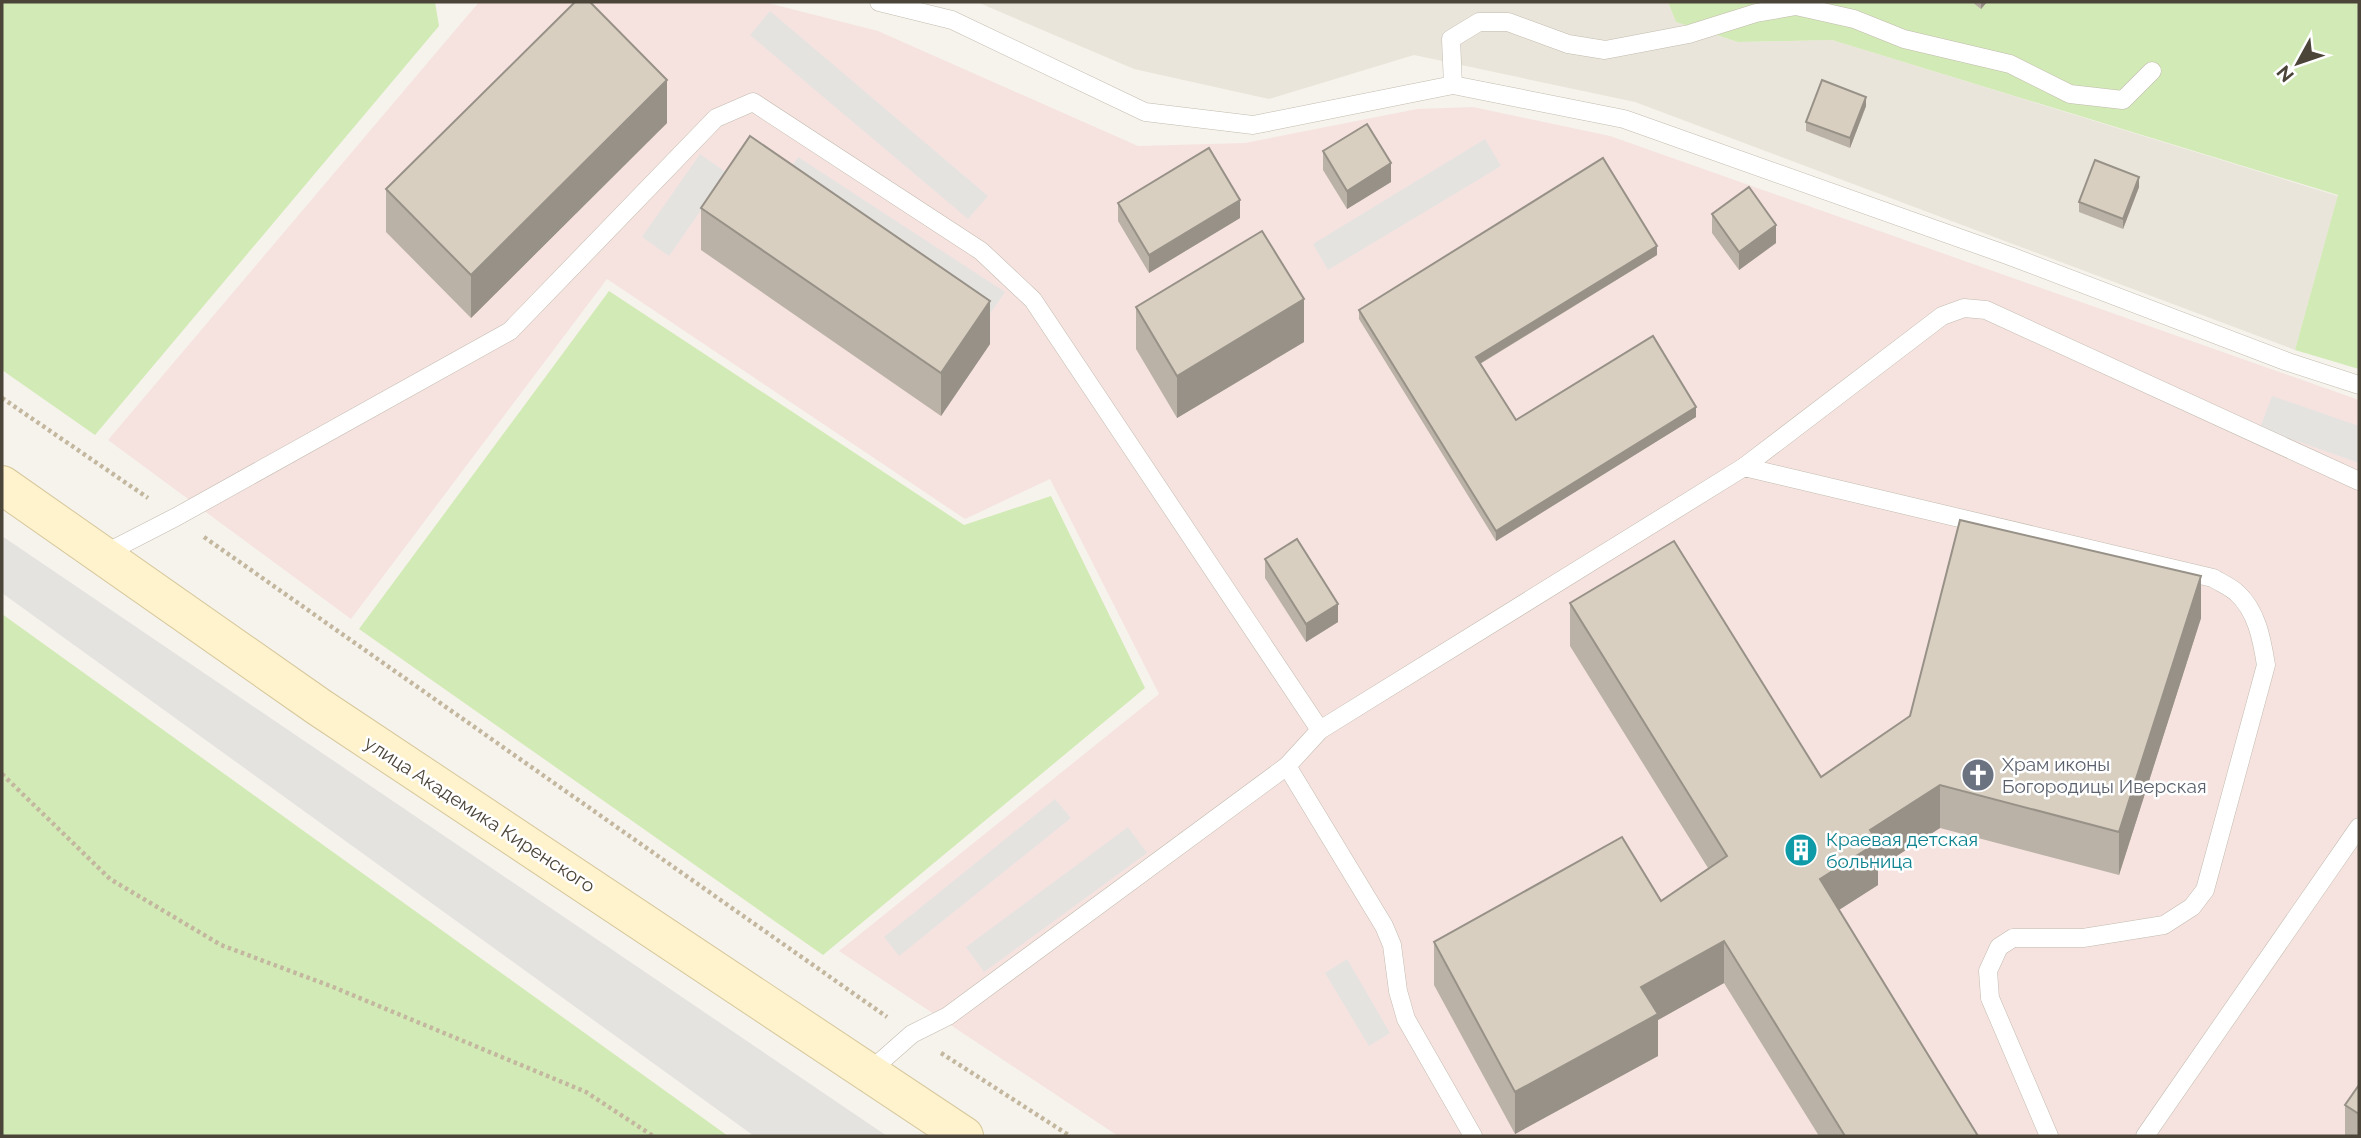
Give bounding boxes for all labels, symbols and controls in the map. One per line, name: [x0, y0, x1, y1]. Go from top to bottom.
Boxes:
north arrow: [2263, 28, 2333, 98]
text: N: [2272, 61, 2298, 87]
street label: улица Академика Киренского: [361, 731, 599, 897]
place label: Храм иконы Богородицы Иверская: [2002, 753, 2207, 797]
church icon: Храм иконы Богородицы Иверская: [1959, 756, 1997, 794]
place label: Краевая детская больница: [1826, 828, 1978, 872]
building icon: Краевая детская больница: [1782, 831, 1820, 869]

